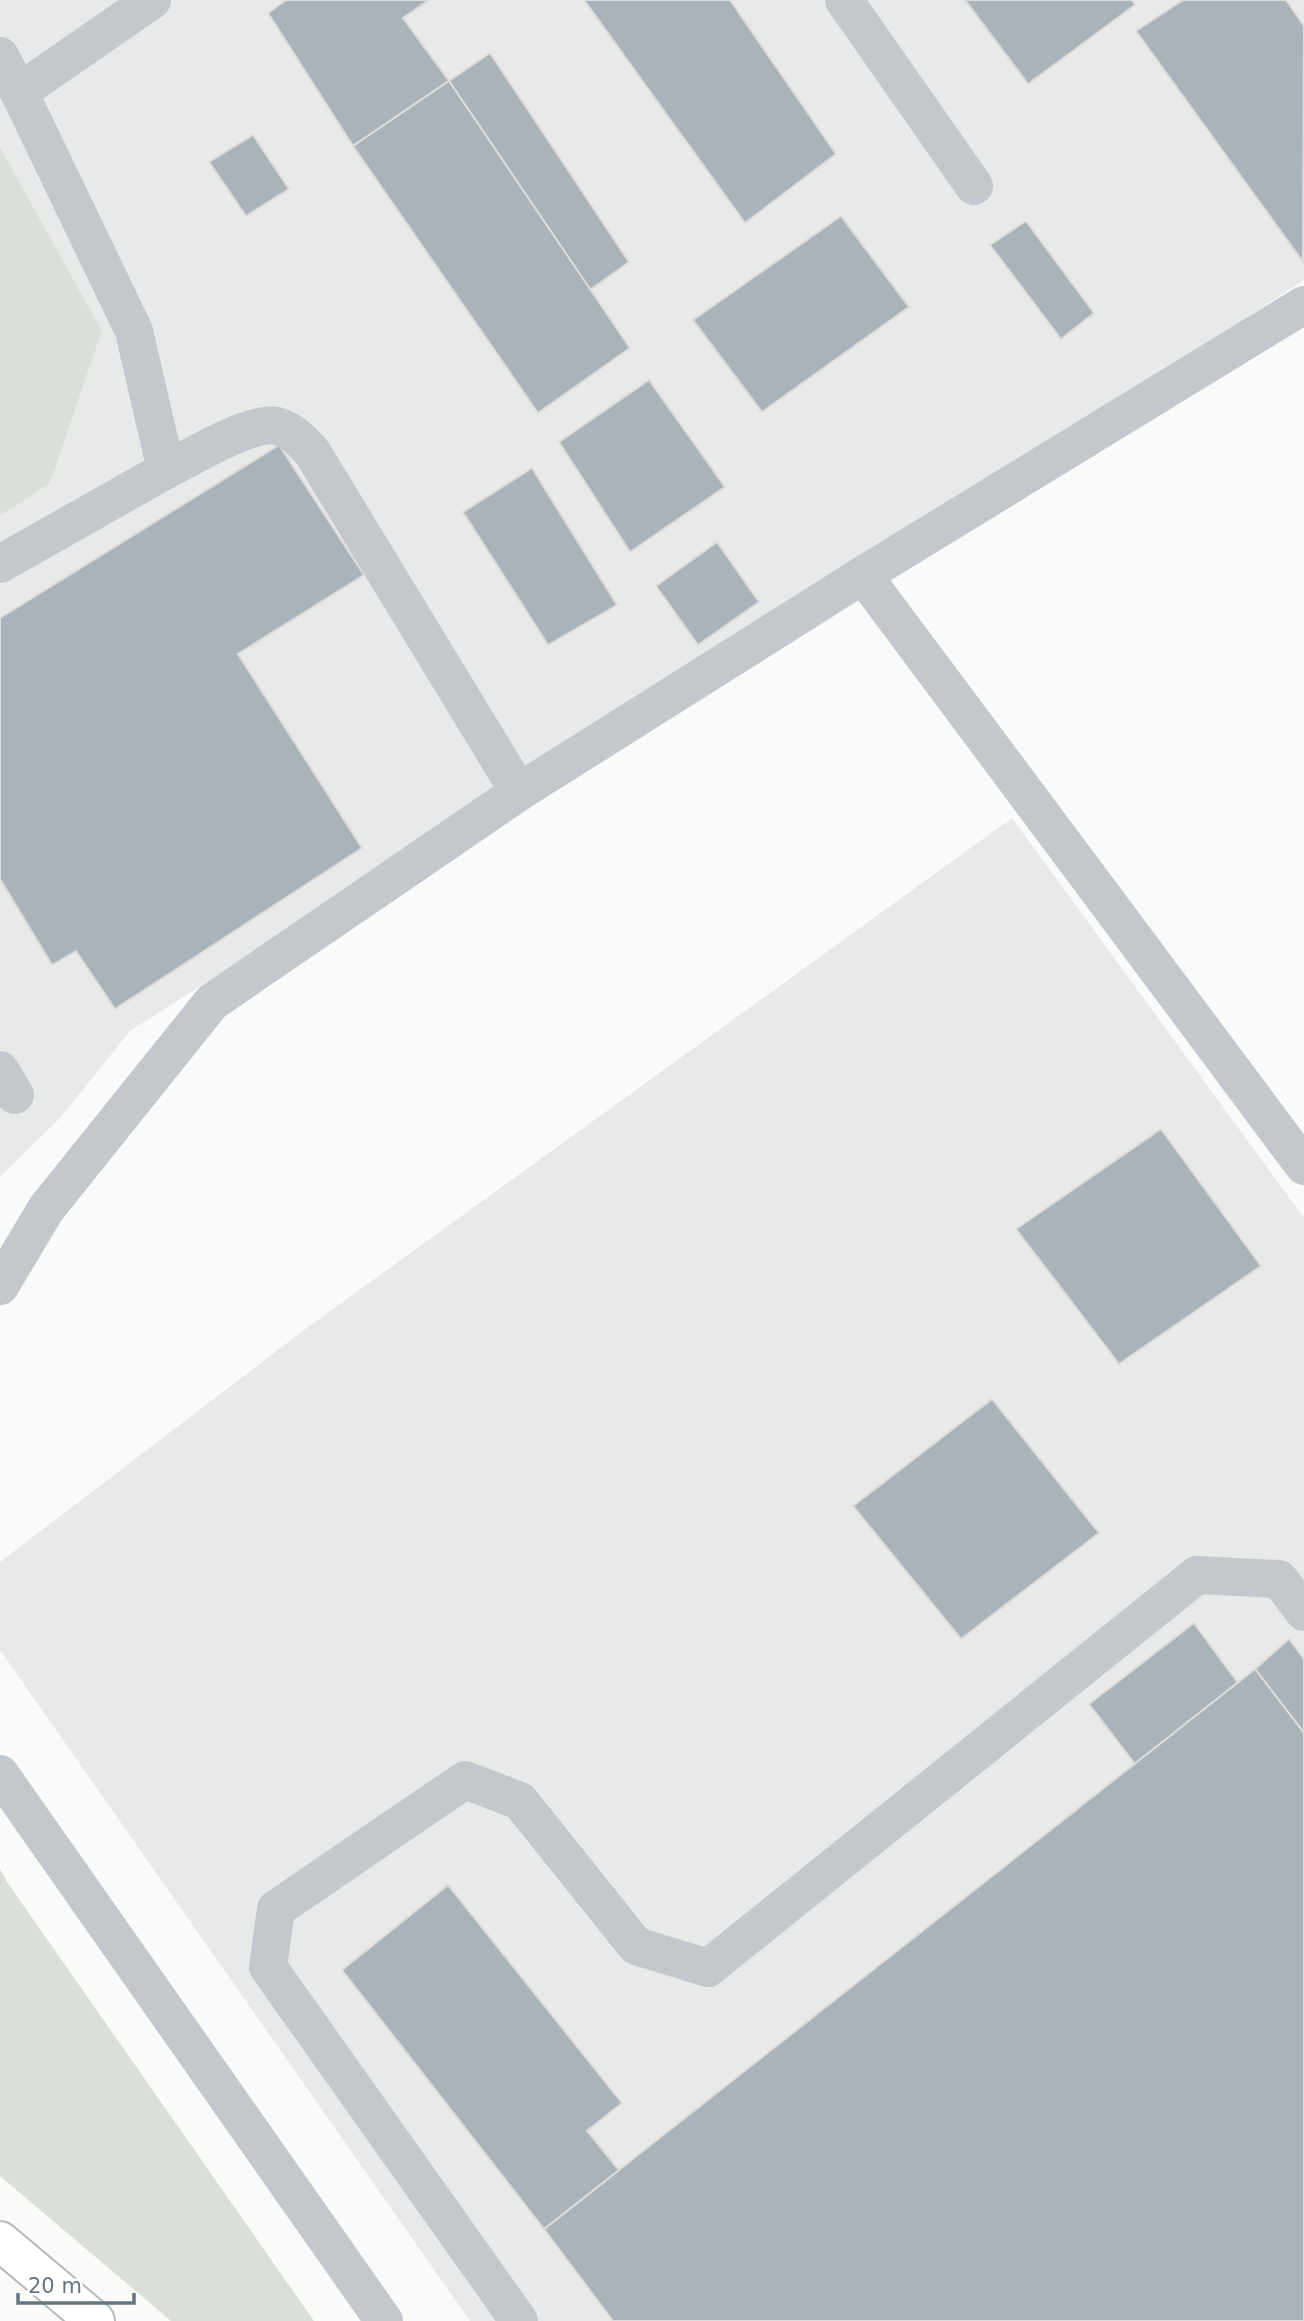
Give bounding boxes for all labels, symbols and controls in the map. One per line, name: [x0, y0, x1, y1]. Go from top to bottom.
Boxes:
scale bar: [18, 2262, 133, 2306]
text: 20 m: [28, 2274, 82, 2298]

